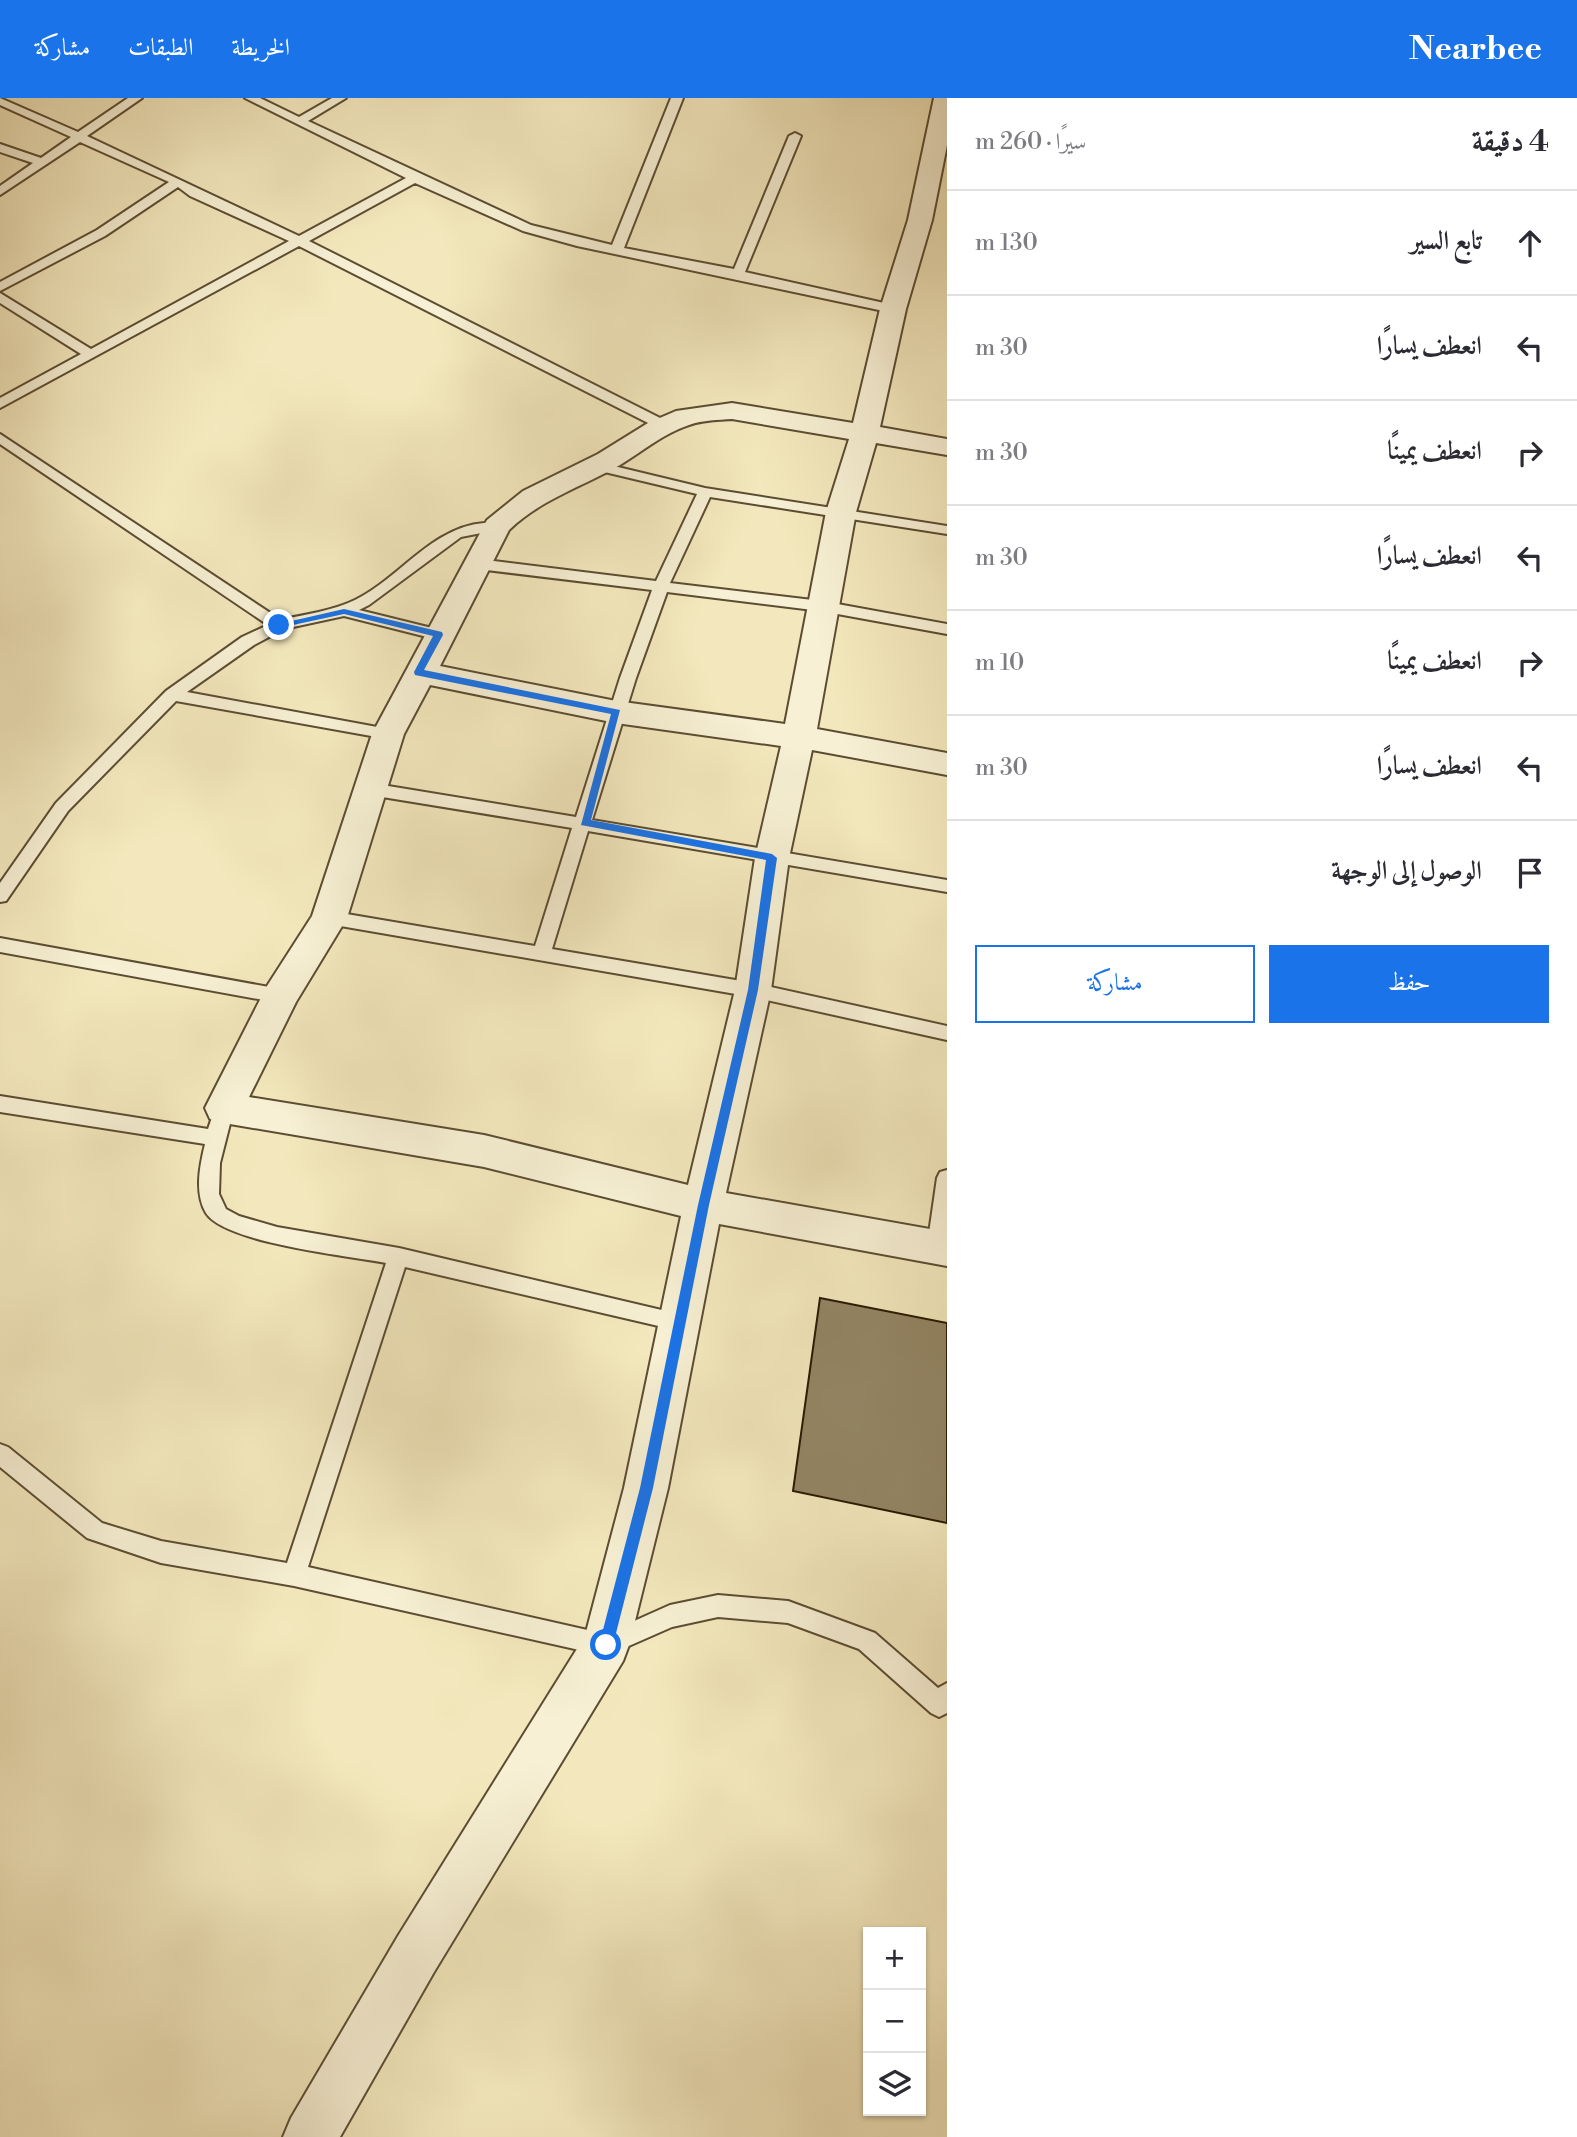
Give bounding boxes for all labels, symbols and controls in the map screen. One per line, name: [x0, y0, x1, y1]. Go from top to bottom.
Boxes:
text: Nearbee: [1409, 29, 1542, 70]
text: مشاركة: [35, 33, 90, 63]
text: الطبقات: [128, 33, 194, 63]
text: الخريطة: [232, 33, 290, 63]
text: 4 دقيقة: [1472, 123, 1549, 161]
text: سيرًا · 260 m: [975, 128, 1086, 156]
icon: ahead: [1511, 224, 1549, 262]
text: تابع السير: [1410, 225, 1482, 257]
text: 130 m: [975, 229, 1038, 257]
icon: left: [1511, 329, 1549, 367]
text: انعطف يسارًا: [1377, 330, 1482, 362]
text: 30 m: [975, 334, 1028, 362]
icon: right: [1511, 434, 1549, 472]
text: انعطف يمينًا: [1387, 435, 1482, 467]
text: 30 m: [975, 439, 1028, 467]
icon: left: [1511, 539, 1549, 577]
text: انعطف يسارًا: [1377, 540, 1482, 572]
text: 30 m: [975, 544, 1028, 572]
route end: [263, 609, 294, 640]
icon: right: [1511, 644, 1549, 682]
text: انعطف يمينًا: [1387, 645, 1482, 677]
text: 10 m: [975, 649, 1024, 677]
icon: left: [1511, 749, 1549, 787]
text: انعطف يسارًا: [1377, 750, 1482, 782]
text: 30 m: [975, 754, 1028, 782]
icon: arrive: [1511, 854, 1549, 892]
text: الوصول إلى الوجهة: [1331, 855, 1482, 887]
button: مشاركة: [975, 945, 1255, 1023]
button: حفظ: [1269, 945, 1549, 1023]
route start: [590, 1629, 621, 1660]
map controls: [863, 1927, 926, 2116]
button: +: [863, 1927, 926, 1990]
button: −: [863, 1990, 926, 2053]
button: layers: [863, 2053, 926, 2116]

